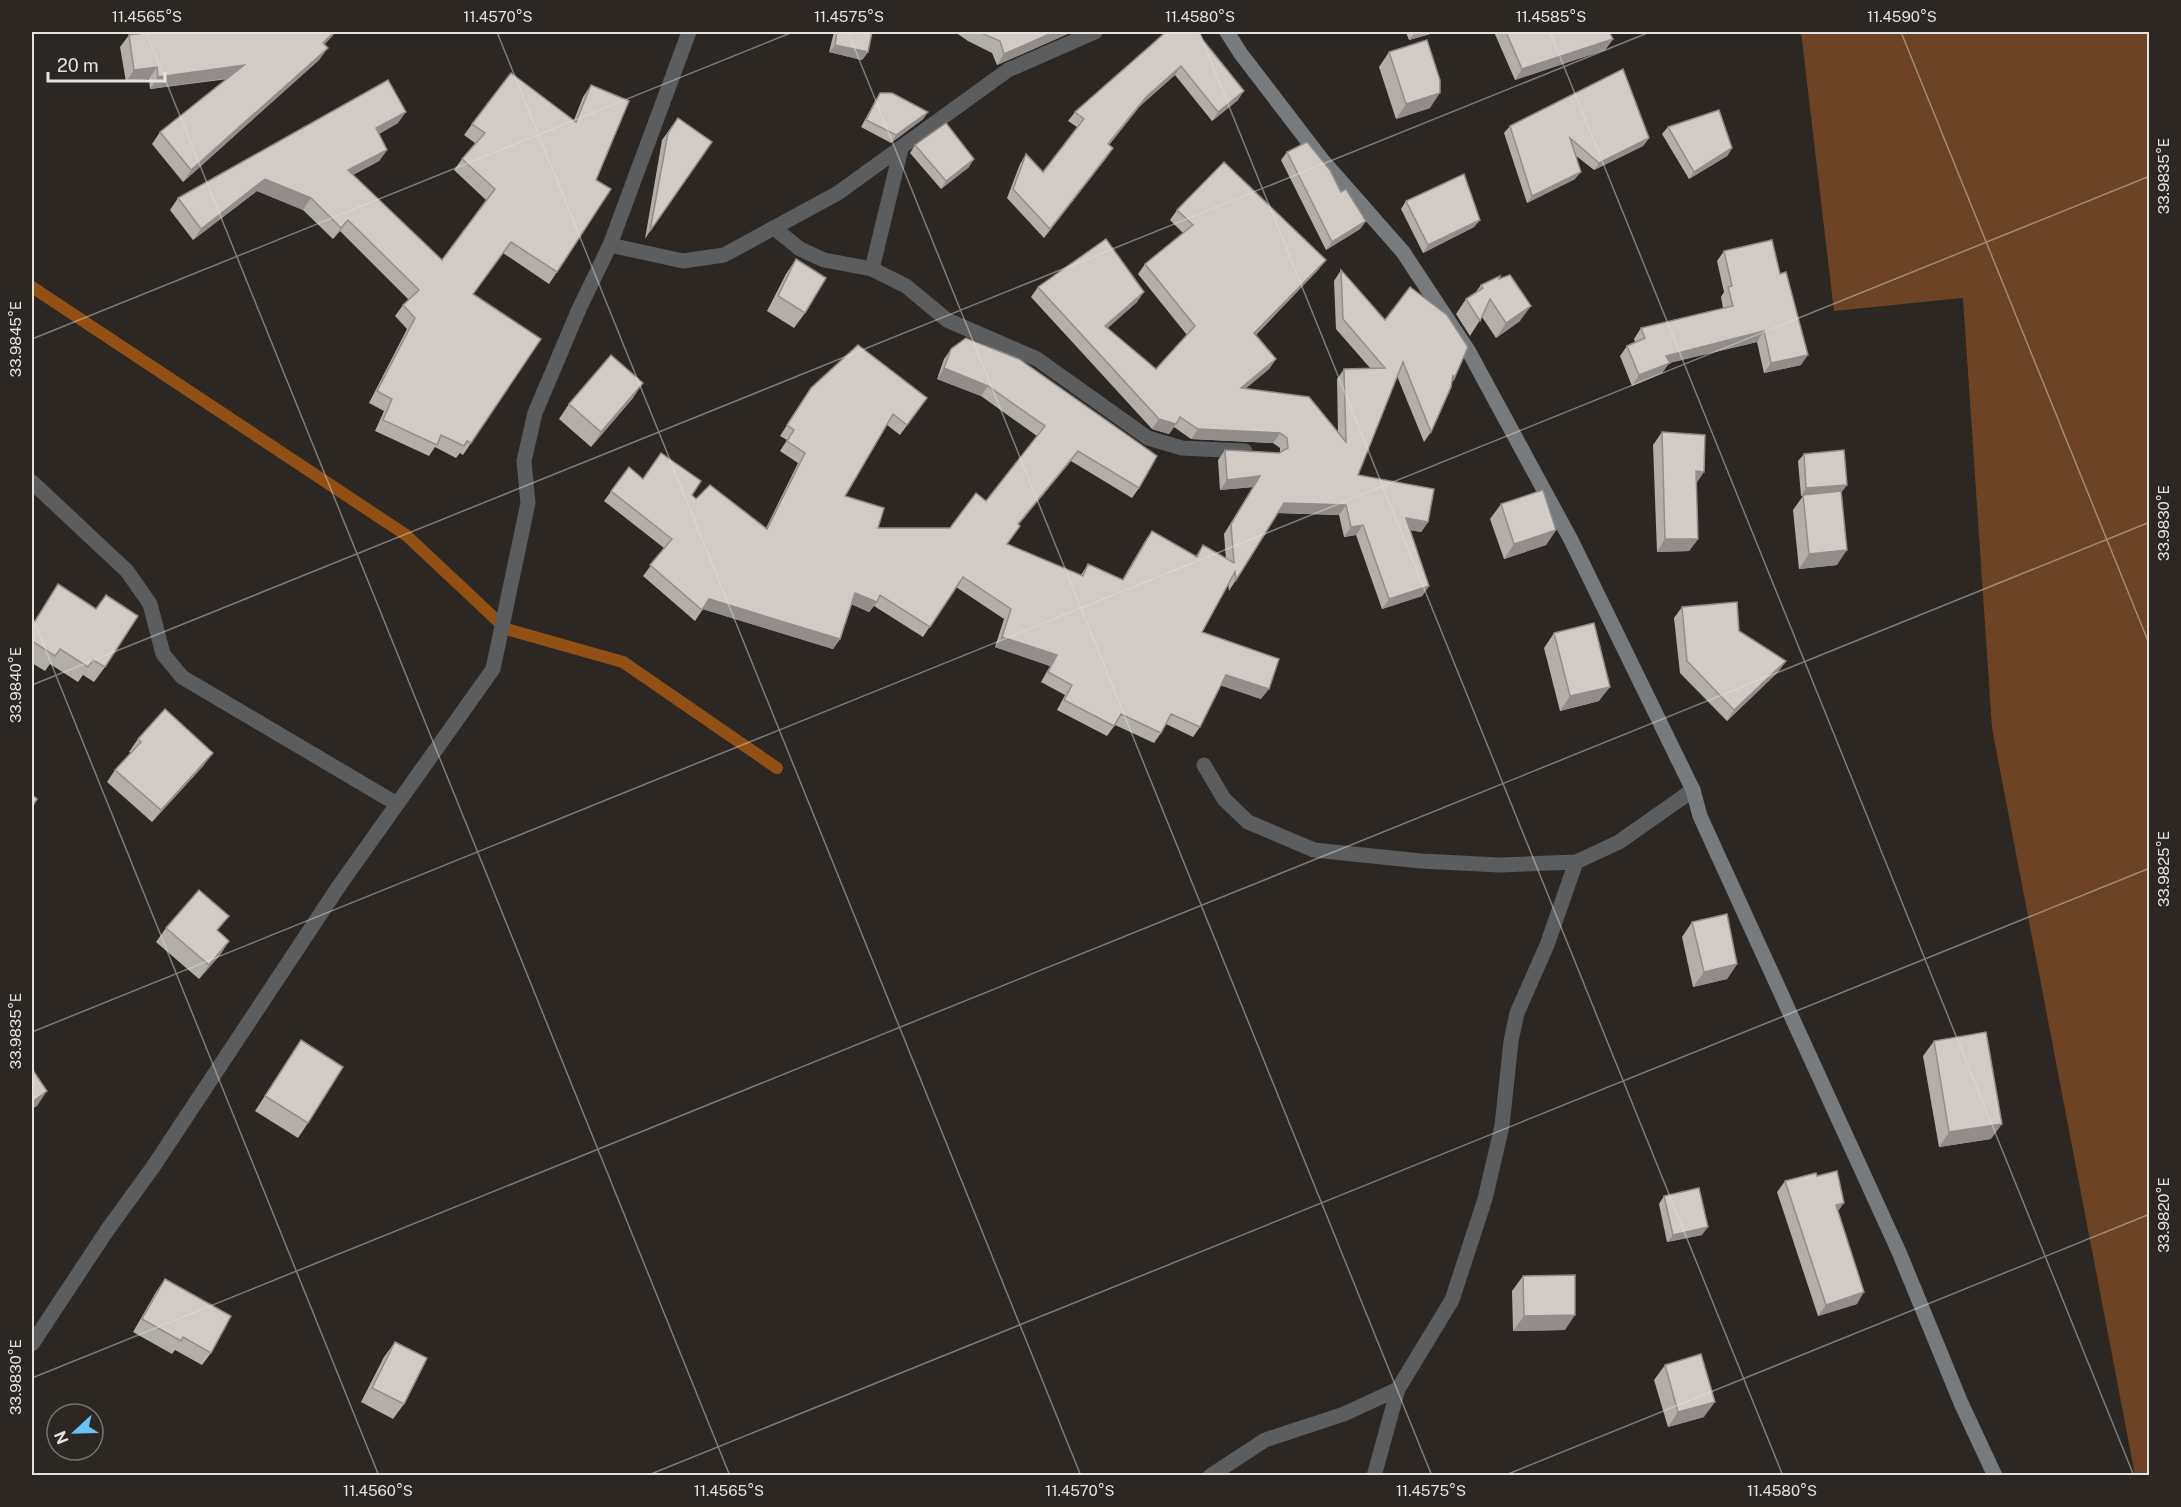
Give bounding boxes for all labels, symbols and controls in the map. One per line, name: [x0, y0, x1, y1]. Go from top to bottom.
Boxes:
text: 11.4565°S: [112, 8, 182, 25]
text: 11.4570°S: [463, 8, 533, 25]
text: 11.4575°S: [814, 8, 884, 25]
text: 11.4580°S: [1165, 8, 1235, 25]
text: 11.4585°S: [1516, 8, 1586, 25]
text: 11.4590°S: [1867, 8, 1937, 25]
scale bar: [48, 45, 165, 83]
text: 20 m: [57, 55, 99, 76]
text: 33.9835°E: [2155, 138, 2172, 214]
text: 33.9845°E: [7, 301, 24, 377]
text: 33.9830°E: [2155, 485, 2172, 561]
text: 33.9840°E: [7, 647, 24, 723]
text: 33.9825°E: [2155, 831, 2172, 907]
text: 33.9835°E: [7, 993, 24, 1069]
text: 33.9820°E: [2155, 1177, 2172, 1253]
text: 33.9830°E: [7, 1339, 24, 1415]
north arrow: [45, 1402, 105, 1462]
text: N: [50, 1428, 73, 1447]
text: 11.4560°S: [343, 1482, 413, 1499]
text: 11.4565°S: [694, 1482, 764, 1499]
text: 11.4570°S: [1045, 1482, 1115, 1499]
text: 11.4575°S: [1396, 1482, 1466, 1499]
text: 11.4580°S: [1747, 1482, 1817, 1499]

